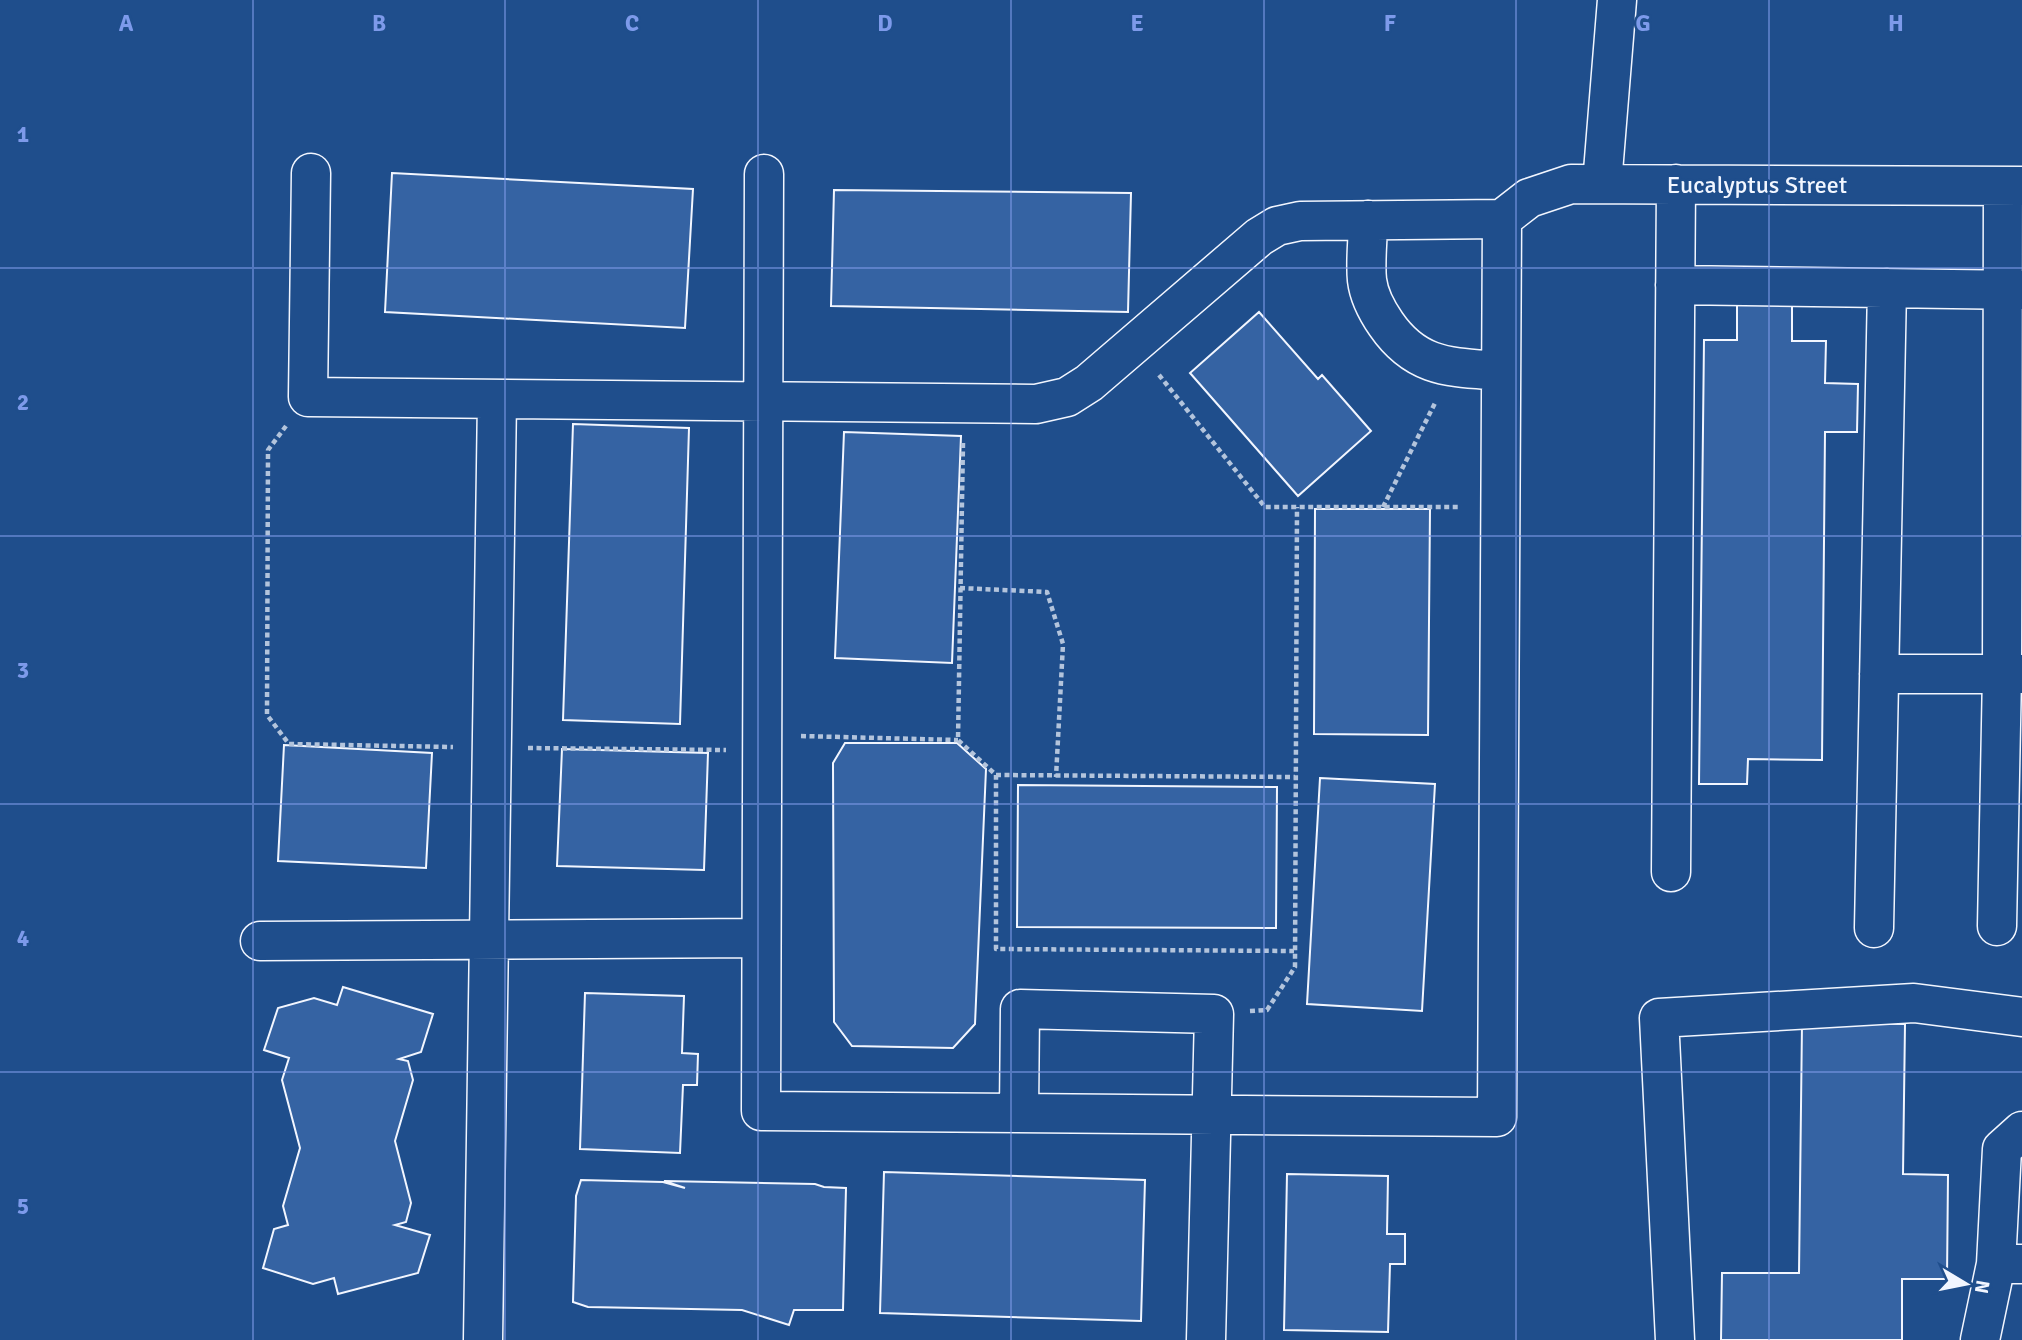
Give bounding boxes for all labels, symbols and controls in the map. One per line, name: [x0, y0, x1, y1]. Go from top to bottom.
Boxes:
text: A: [119, 9, 134, 38]
text: B: [372, 9, 386, 38]
text: C: [625, 9, 639, 38]
text: D: [877, 9, 893, 38]
text: E: [1130, 9, 1144, 38]
text: F: [1384, 9, 1396, 38]
text: G: [1635, 9, 1651, 38]
text: H: [1888, 9, 1904, 38]
text: 1: [17, 120, 29, 149]
street label: Eucalyptus Street: [1667, 170, 1847, 200]
text: 2: [17, 388, 29, 417]
text: 3: [17, 656, 29, 685]
text: 4: [17, 924, 29, 953]
text: 5: [17, 1192, 29, 1221]
north arrow: [1931, 1249, 2001, 1319]
text: N: [1969, 1278, 1995, 1295]

